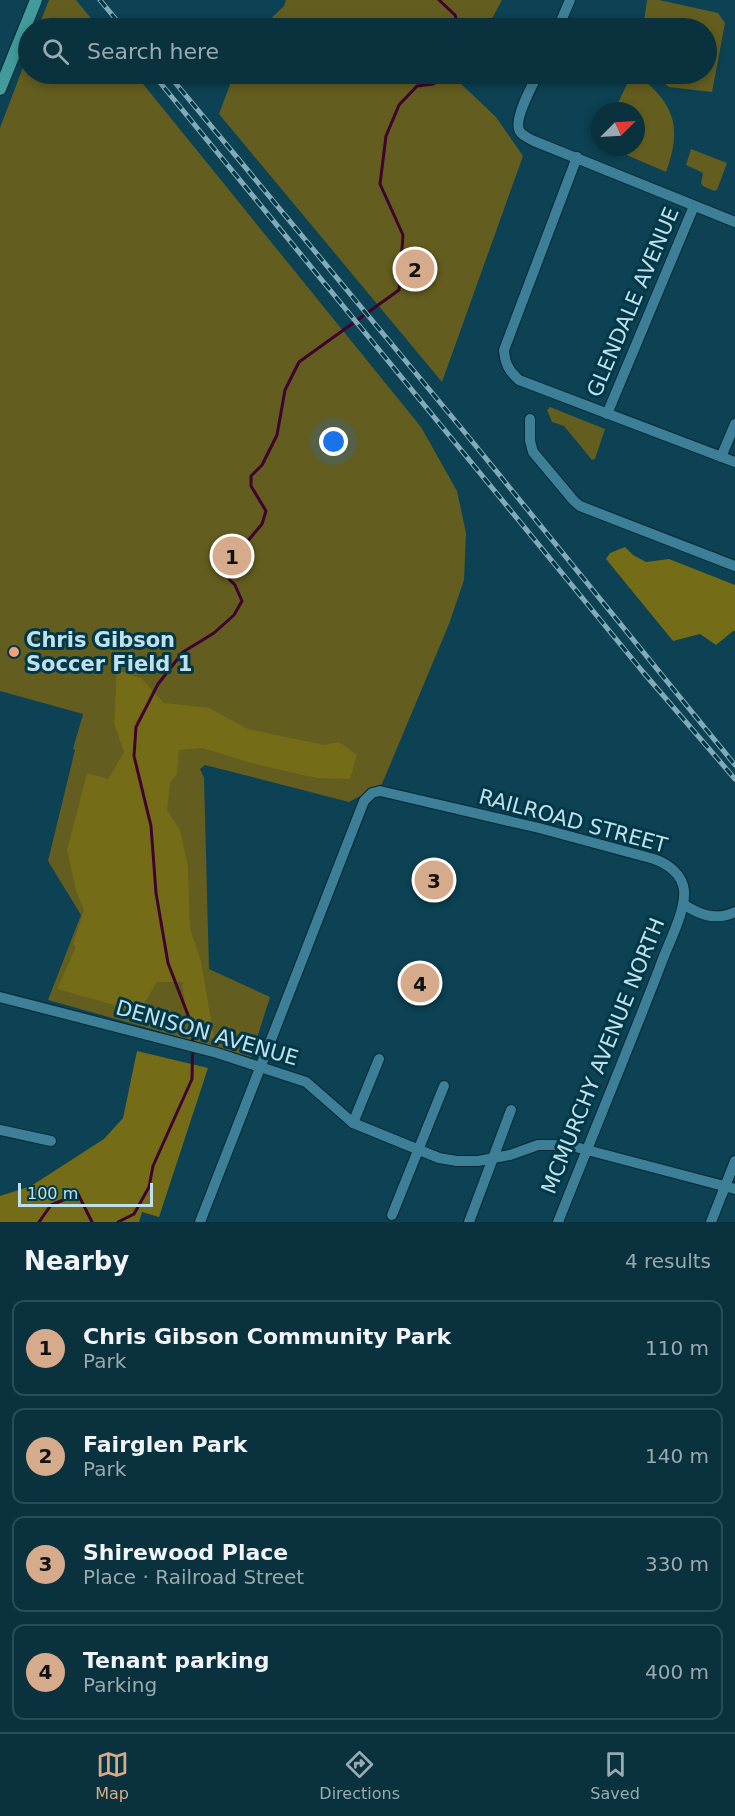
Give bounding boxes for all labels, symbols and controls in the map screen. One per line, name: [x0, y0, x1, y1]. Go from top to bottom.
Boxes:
search box: [18, 18, 717, 84]
icon: search: [39, 35, 72, 68]
text: Search here: [87, 39, 219, 64]
north arrow: [591, 102, 645, 156]
street label: GLENDALE AVENUE: [582, 204, 684, 400]
pin: 2: [396, 246, 434, 292]
your location: [319, 427, 348, 456]
pin: 1: [212, 534, 252, 578]
place label: Chris Gibson Soccer Field 1: [26, 628, 192, 676]
marker: Chris Gibson Soccer Field 1: [7, 645, 21, 659]
street label: RAILROAD STREET: [476, 784, 670, 858]
pin: 3: [414, 858, 454, 902]
street label: MCMURCHY AVENUE NORTH: [537, 915, 669, 1197]
pin: 4: [400, 960, 440, 1006]
street label: DENISON AVENUE: [113, 995, 301, 1071]
scale bar: [18, 1180, 153, 1208]
text: 100 m: [27, 1184, 78, 1203]
text: Nearby: [24, 1246, 129, 1276]
text: 4 results: [625, 1249, 711, 1273]
text: Chris Gibson Community Park: [83, 1324, 451, 1349]
text: 1: [39, 1336, 52, 1360]
text: 110 m: [645, 1336, 709, 1360]
text: Park: [83, 1349, 126, 1373]
text: Fairglen Park: [83, 1432, 247, 1457]
text: 2: [39, 1444, 52, 1468]
text: 140 m: [645, 1444, 709, 1468]
text: Park: [83, 1457, 126, 1481]
text: Shirewood Place: [83, 1540, 288, 1565]
text: 3: [39, 1552, 52, 1576]
text: 330 m: [645, 1552, 709, 1576]
text: Place · Railroad Street: [83, 1565, 304, 1589]
text: Tenant parking: [83, 1648, 269, 1673]
text: 4: [39, 1660, 52, 1684]
text: 400 m: [645, 1660, 709, 1684]
text: Parking: [83, 1673, 157, 1697]
tab: Map: [95, 1748, 129, 1803]
tab: Directions: [319, 1748, 400, 1803]
tab: Saved: [590, 1748, 640, 1803]

